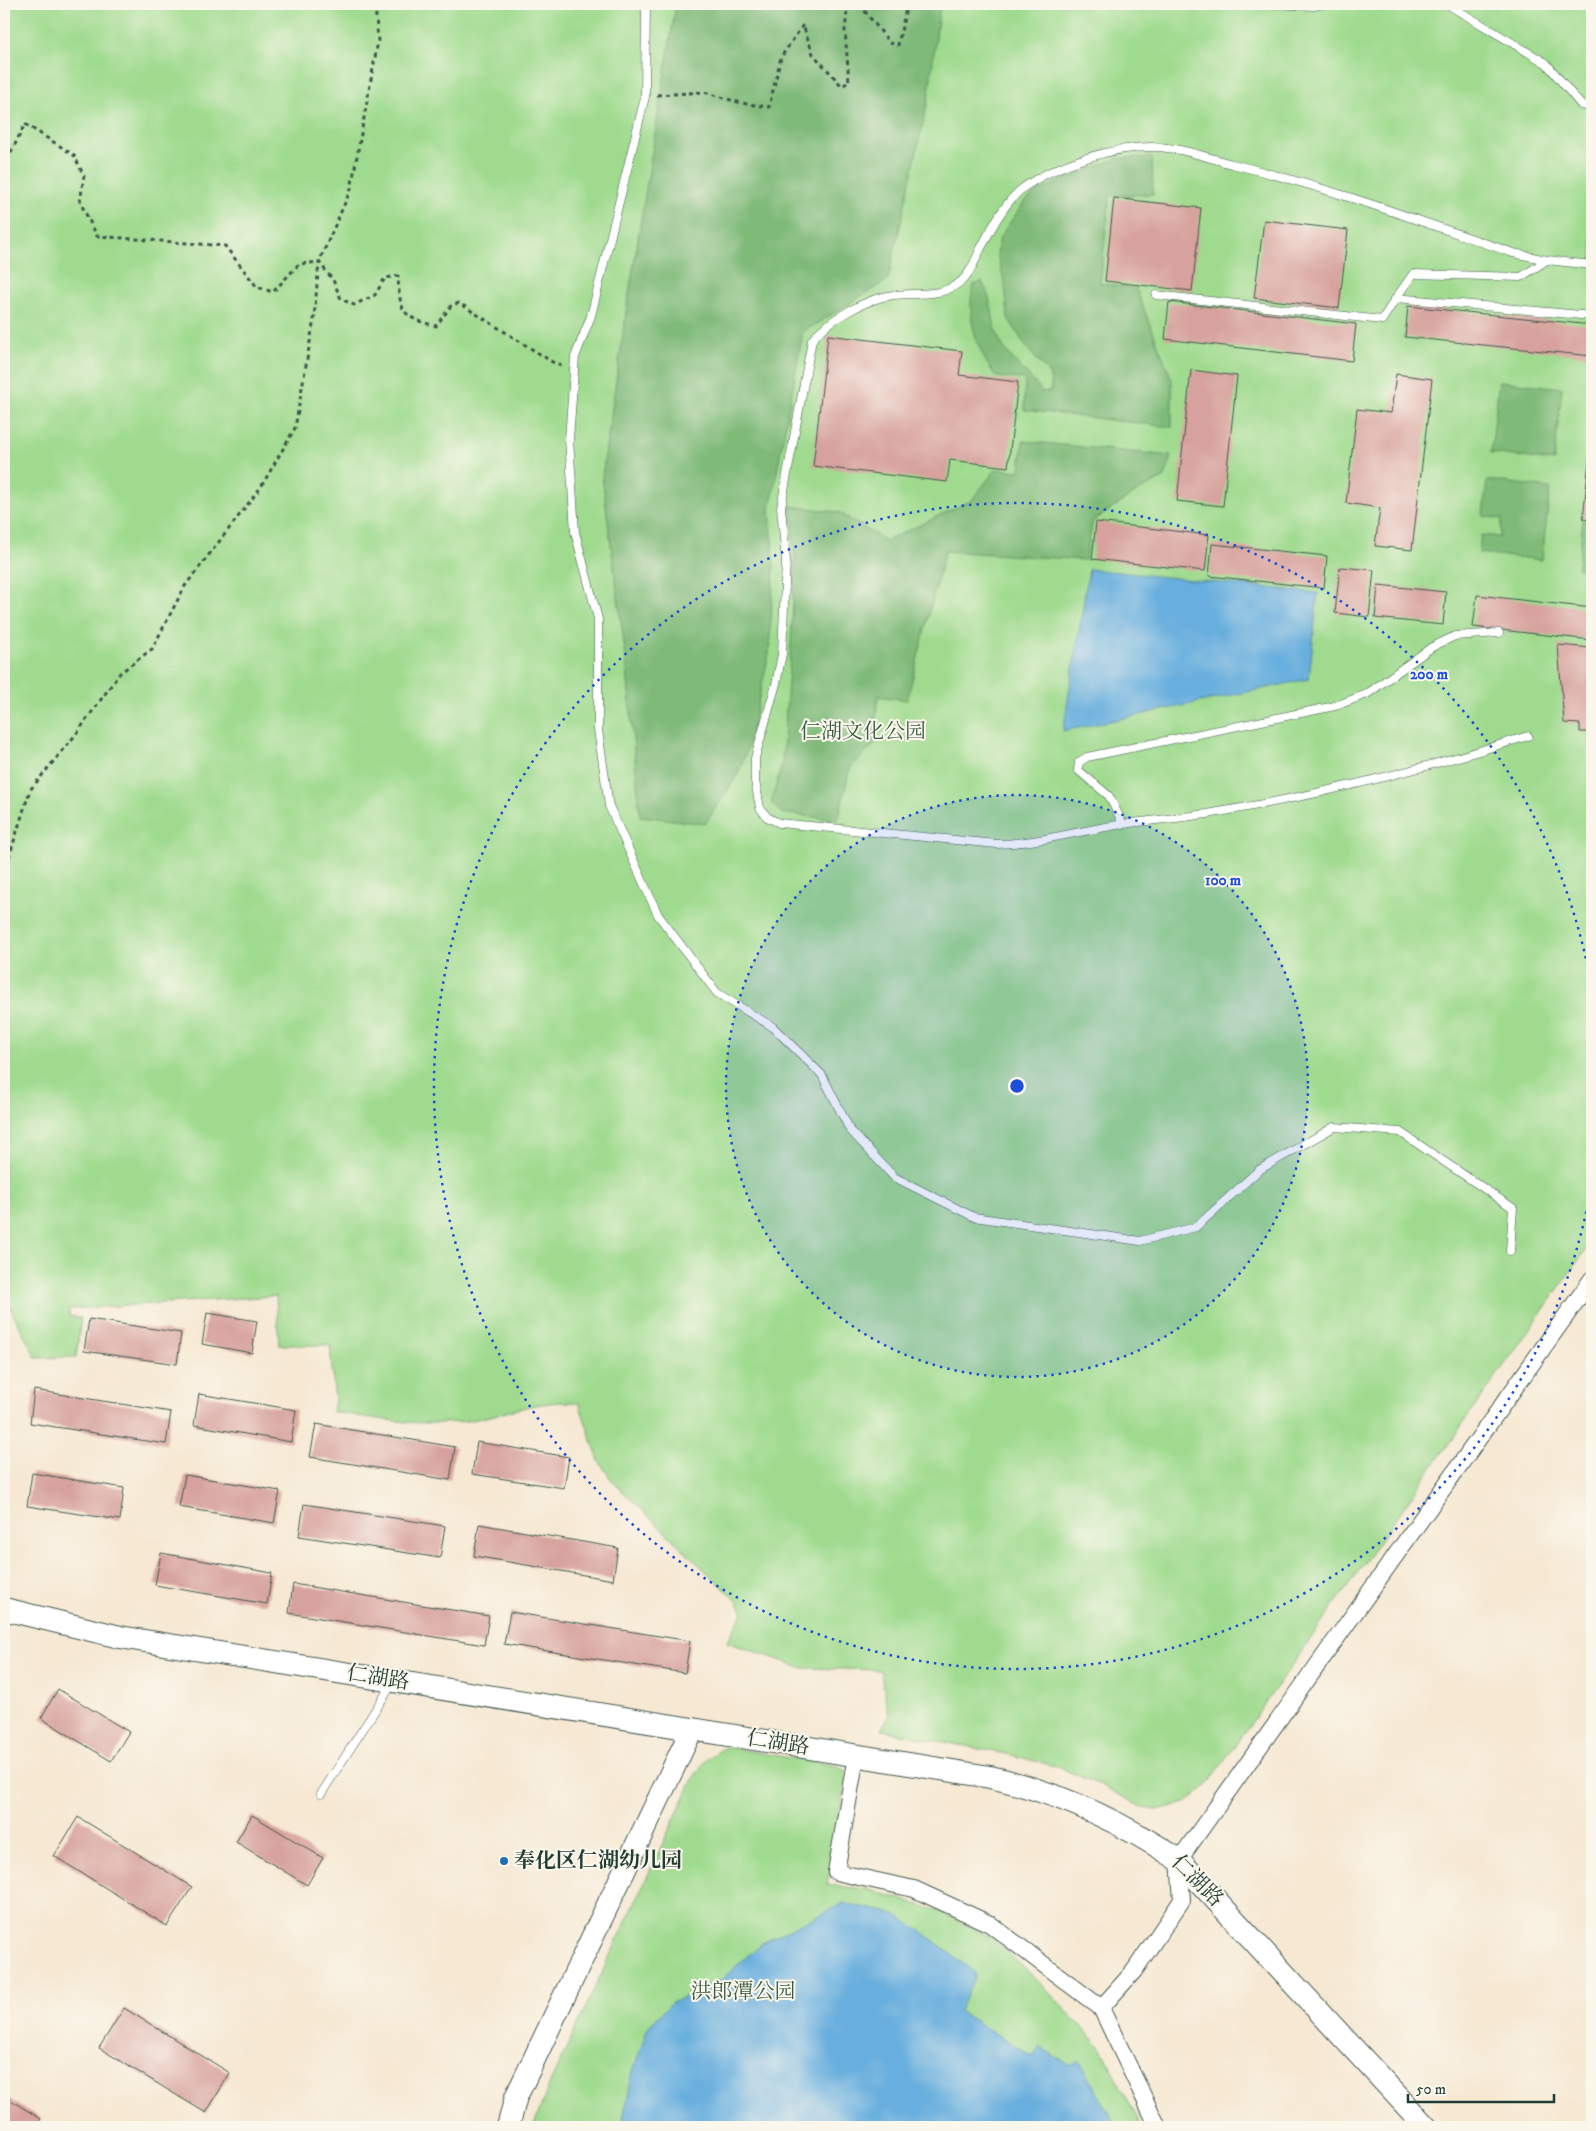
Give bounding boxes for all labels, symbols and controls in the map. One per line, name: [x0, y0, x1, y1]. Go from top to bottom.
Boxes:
text: 200 m: [1410, 665, 1449, 684]
park label: 仁湖文化公园: [800, 719, 926, 745]
text: 100 m: [1205, 871, 1242, 890]
centre of rings: [1008, 1077, 1026, 1095]
street label: 仁湖路: [345, 1660, 411, 1696]
street label: 仁湖路: [745, 1725, 811, 1761]
place label: 奉化区仁湖幼儿园: [514, 1848, 682, 1874]
street label: 仁湖路: [1166, 1850, 1228, 1912]
marker: 奉化区仁湖幼儿园: [498, 1855, 510, 1867]
park label: 洪郎潭公园: [691, 1979, 796, 2005]
scale bar: [1408, 2071, 1555, 2103]
text: 50 m: [1416, 2080, 1446, 2099]

